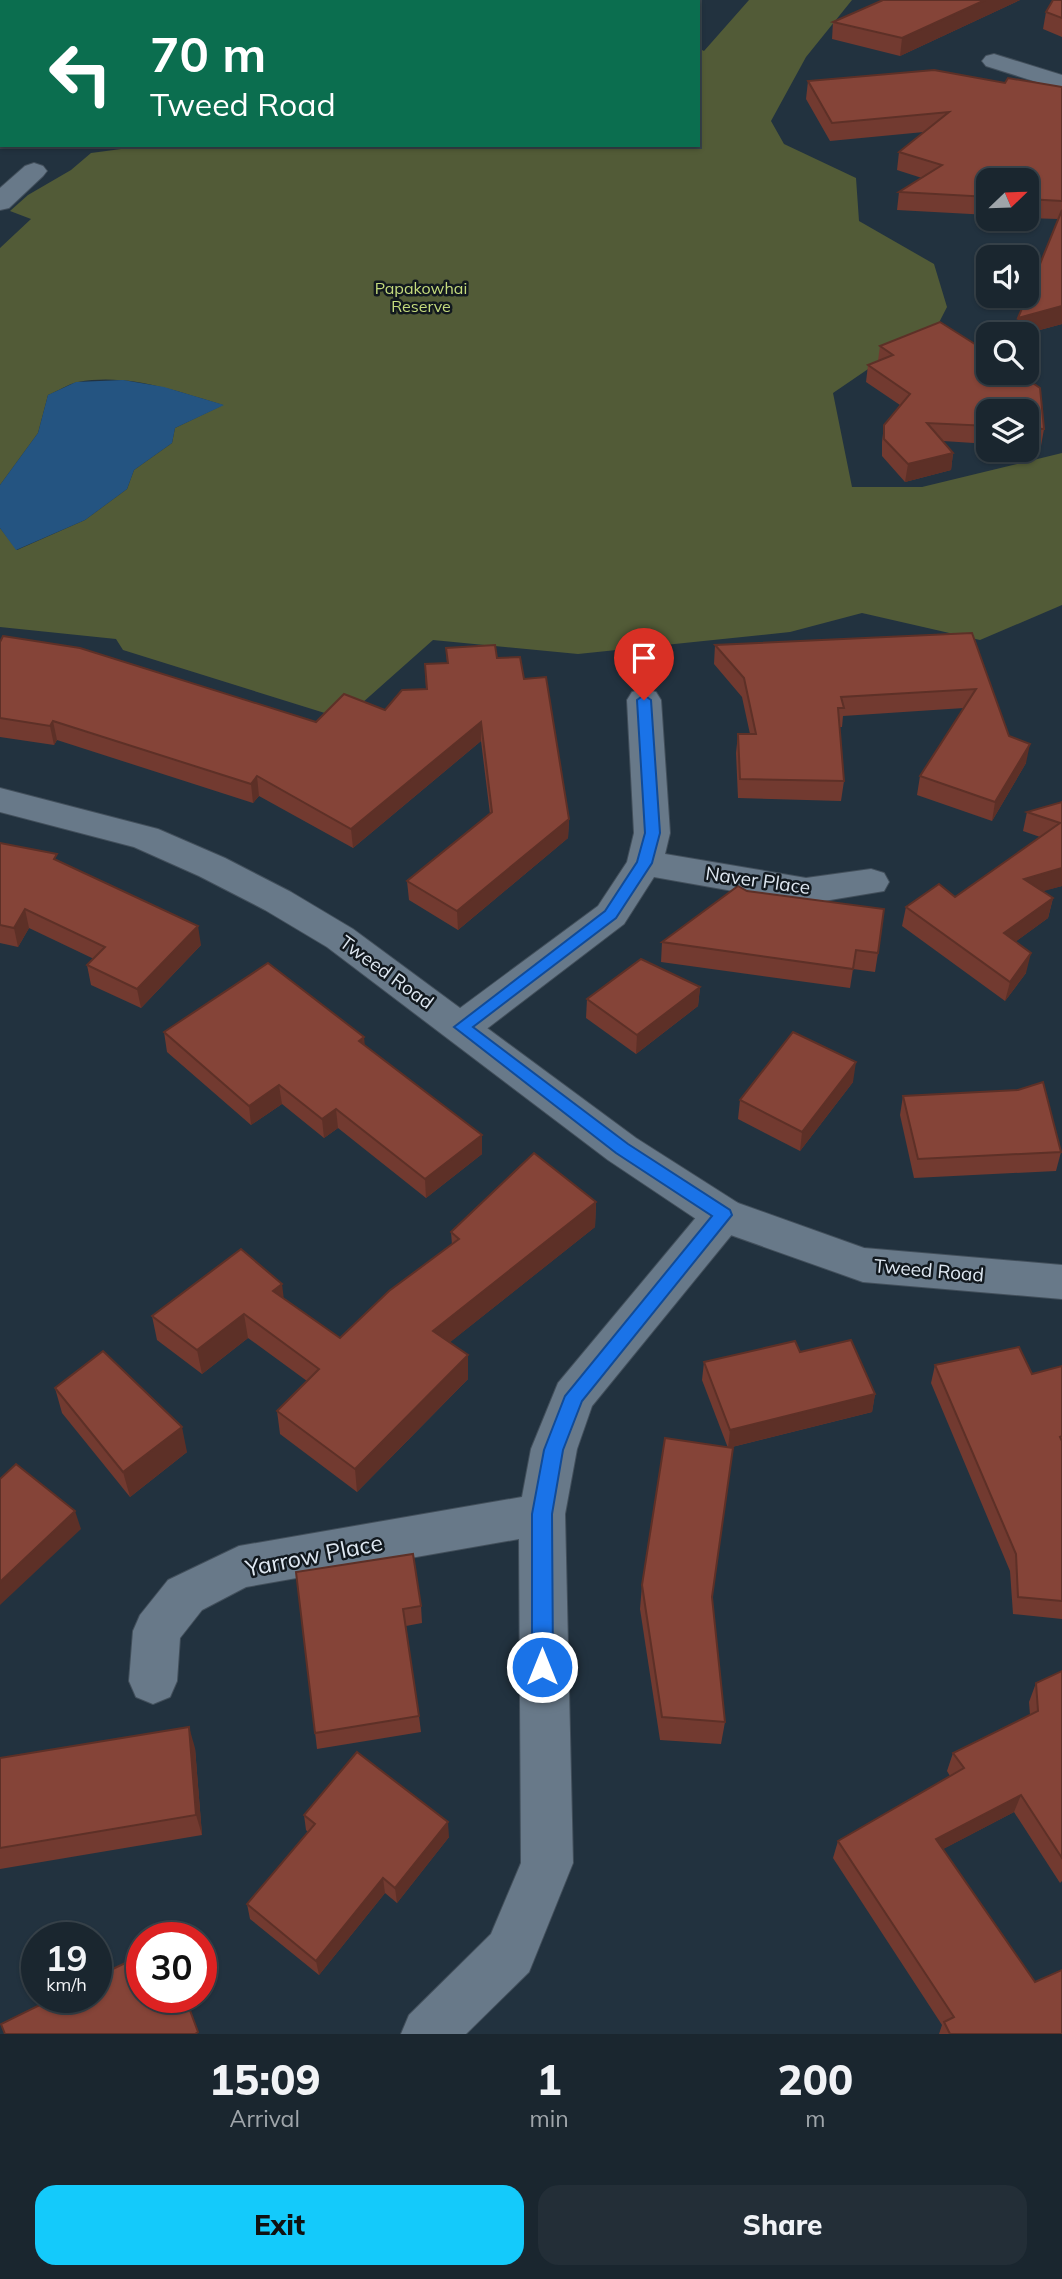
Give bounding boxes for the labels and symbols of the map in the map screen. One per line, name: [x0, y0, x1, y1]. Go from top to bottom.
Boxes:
north arrow: [976, 168, 1040, 231]
park label: Papakowhai Reserve: [375, 278, 467, 316]
pin: [614, 628, 674, 700]
street label: Naver Place: [704, 861, 812, 899]
street label: Tweed Road: [335, 930, 439, 1014]
street label: Tweed Road: [873, 1253, 985, 1287]
street label: Yarrow Place: [242, 1527, 385, 1583]
position arrow: [505, 1630, 579, 1704]
speed limit sign: 30: [126, 1922, 217, 2013]

